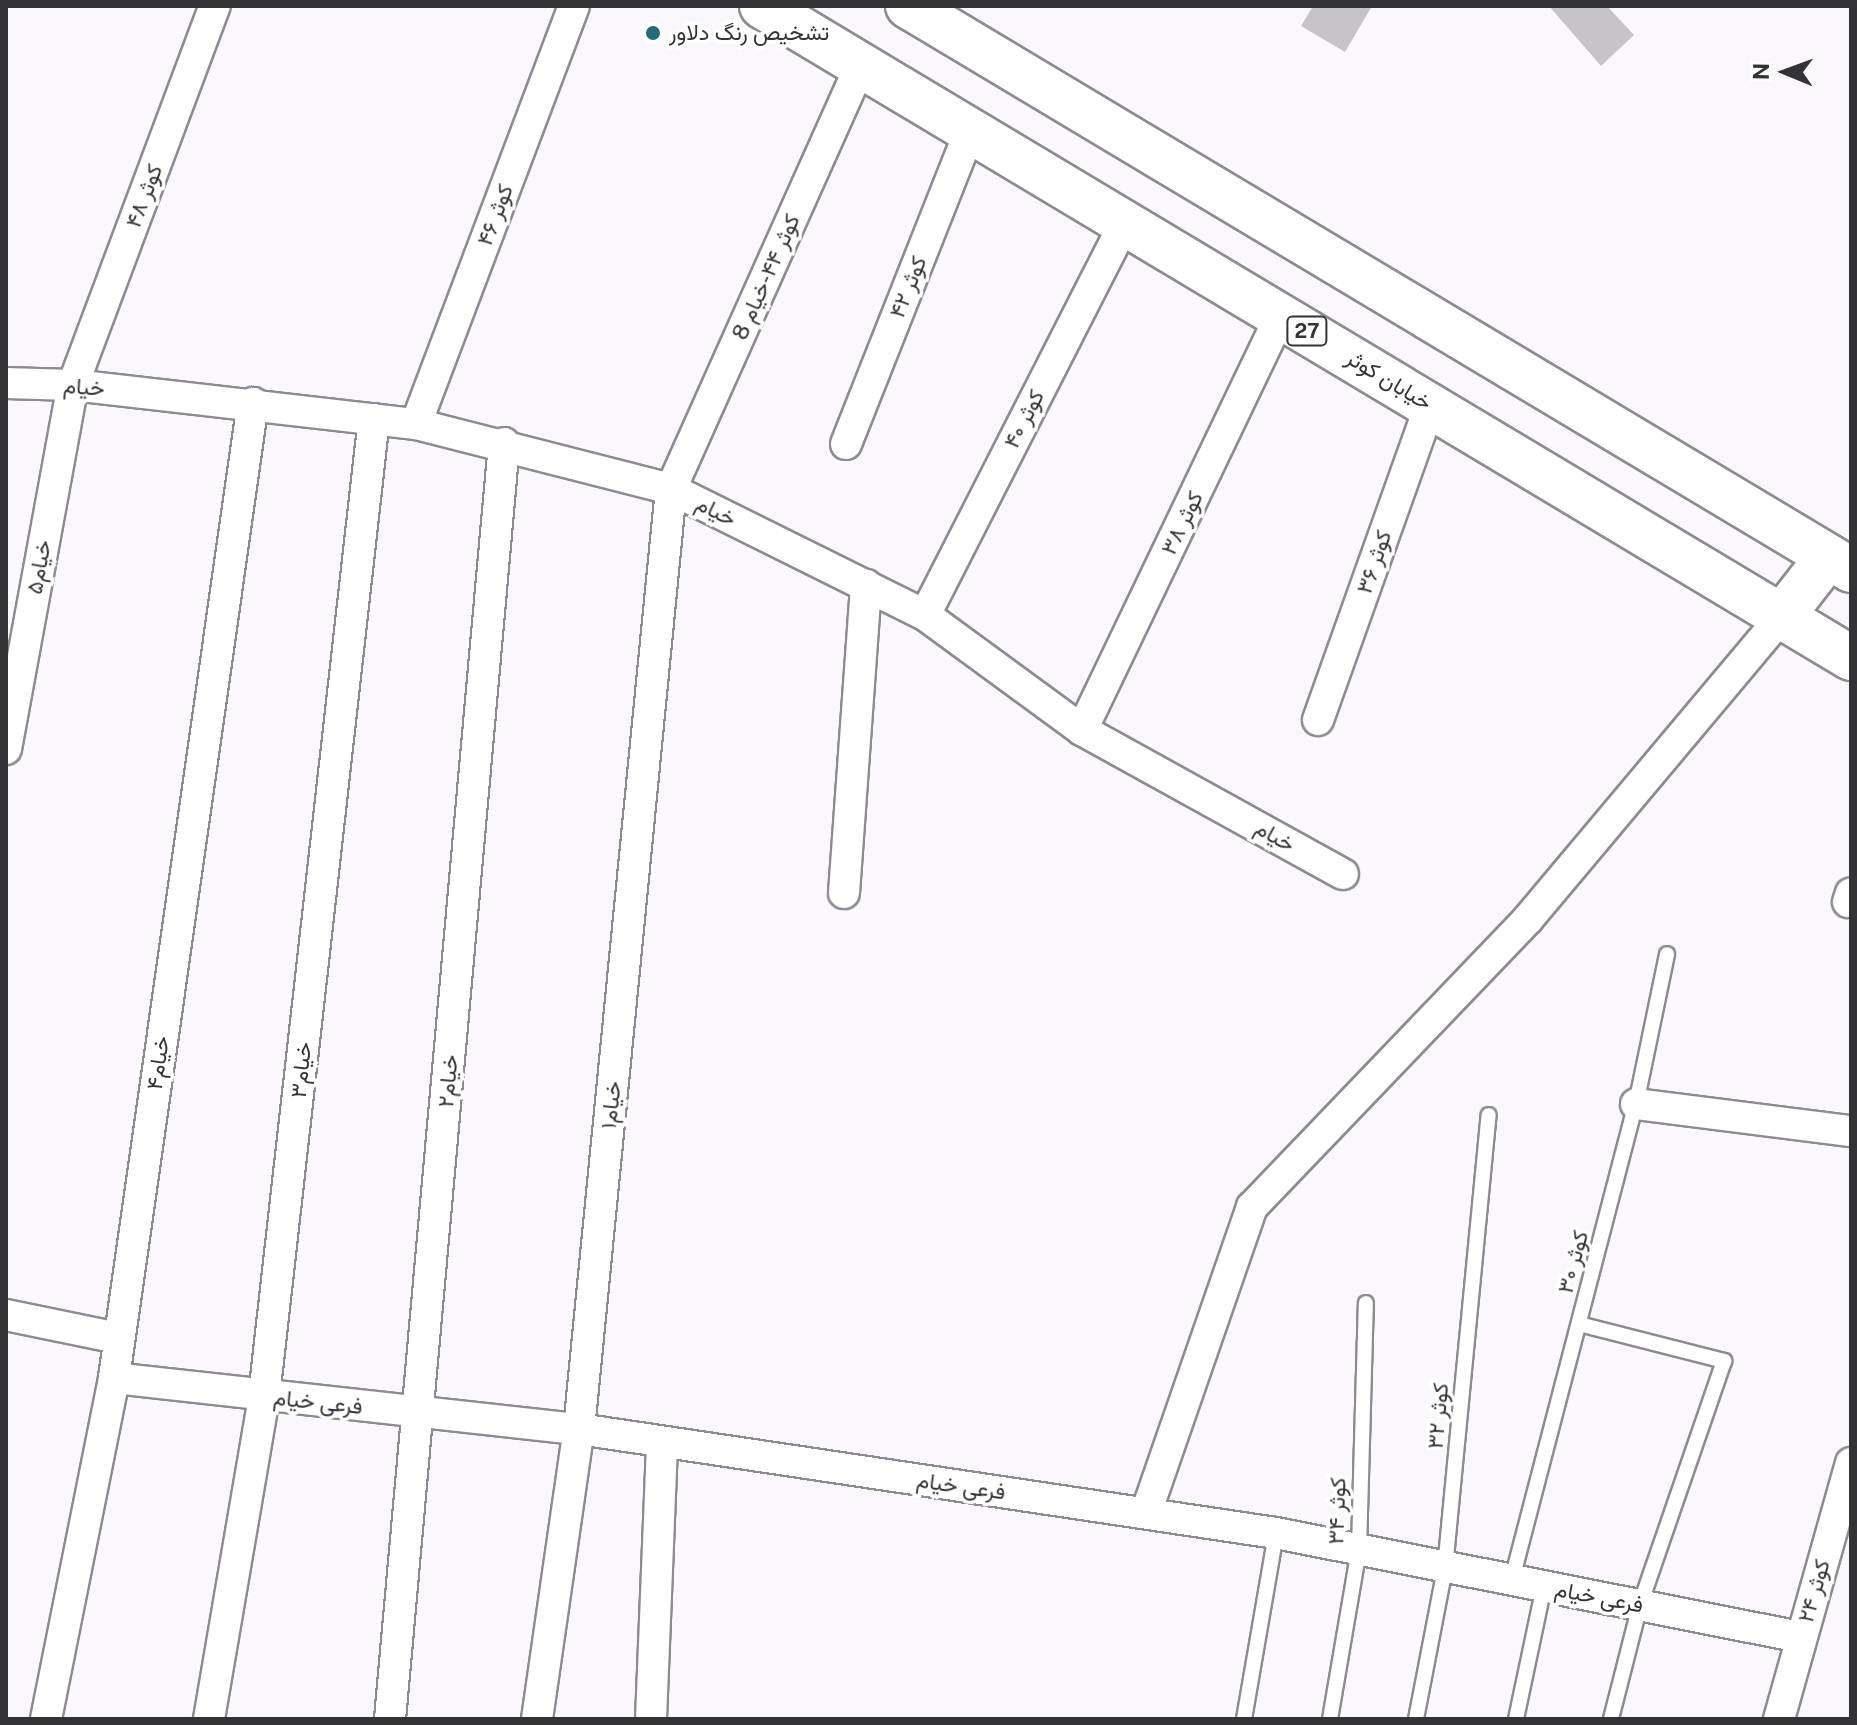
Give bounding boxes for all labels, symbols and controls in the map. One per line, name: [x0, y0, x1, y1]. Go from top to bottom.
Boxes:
place label: تشخیص رنگ دلاور: [669, 20, 829, 46]
marker: تشخیص رنگ دلاور: [644, 24, 662, 42]
north arrow: [1745, 32, 1825, 112]
text: N: [1748, 63, 1774, 80]
street label: کوثر ۴۸: [120, 161, 168, 231]
street label: کوثر ۴۶: [471, 181, 519, 249]
street label: کوثر ۴۴-خیام 8: [727, 210, 805, 344]
street label: کوثر ۴۲: [884, 252, 932, 322]
road number: 27: [1285, 315, 1329, 347]
street label: خیابان کوثر: [1341, 344, 1437, 416]
street label: خیام: [62, 372, 106, 402]
street label: کوثر ۴۰: [998, 385, 1050, 453]
street label: کوثر ۳۸: [1155, 487, 1209, 559]
street label: خیام: [692, 490, 740, 532]
street label: کوثر ۳۶: [1351, 527, 1397, 597]
street label: خیام۵: [21, 538, 57, 596]
street label: خیام: [1250, 814, 1300, 858]
street label: خیام۴: [141, 1034, 175, 1092]
street label: خیام۳: [285, 1041, 317, 1099]
street label: خیام۲: [433, 1053, 463, 1109]
street label: خیام۱: [595, 1080, 627, 1130]
street label: کوثر ۳۰: [1552, 1228, 1594, 1296]
street label: کوثر ۳۲: [1422, 1382, 1454, 1450]
street label: فرعی خیام: [272, 1384, 364, 1420]
street label: فرعی خیام: [915, 1467, 1007, 1505]
street label: کوثر ۳۴: [1323, 1477, 1351, 1545]
street label: کوثر ۲۴: [1792, 1556, 1836, 1626]
street label: فرعی خیام: [1553, 1576, 1645, 1618]

